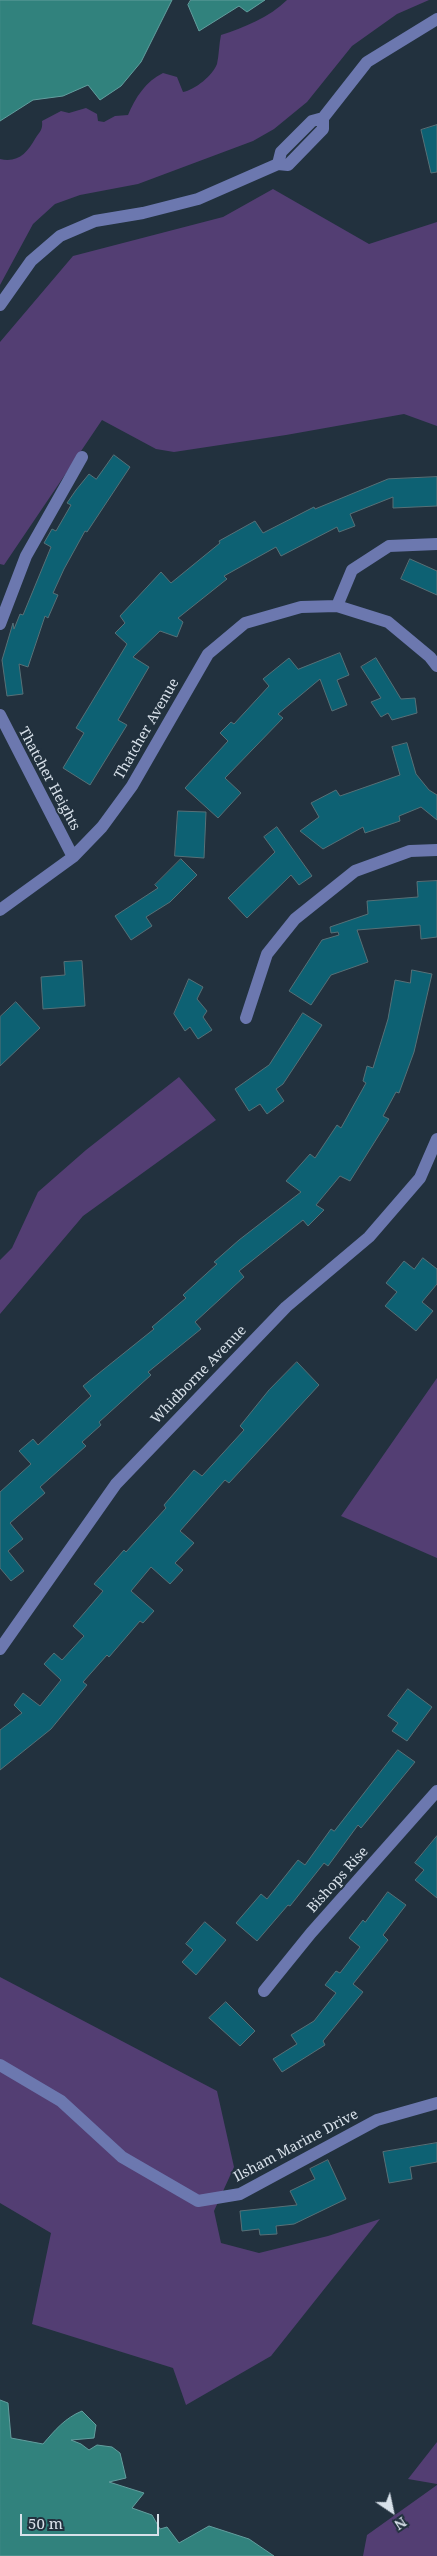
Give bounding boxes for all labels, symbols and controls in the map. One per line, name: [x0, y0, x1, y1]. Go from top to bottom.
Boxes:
street label: Thatcher Avenue: [111, 676, 183, 782]
street label: Thatcher Heights: [15, 724, 83, 834]
street label: Whidborne Avenue: [148, 1322, 250, 1428]
street label: Bishops Rise: [304, 1844, 372, 1916]
street label: Ilsham Marine Drive: [231, 2106, 361, 2186]
north arrow: [367, 2486, 417, 2536]
scale bar: [22, 2504, 161, 2536]
text: 50 m: [28, 2513, 63, 2533]
text: N: [391, 2513, 411, 2535]

